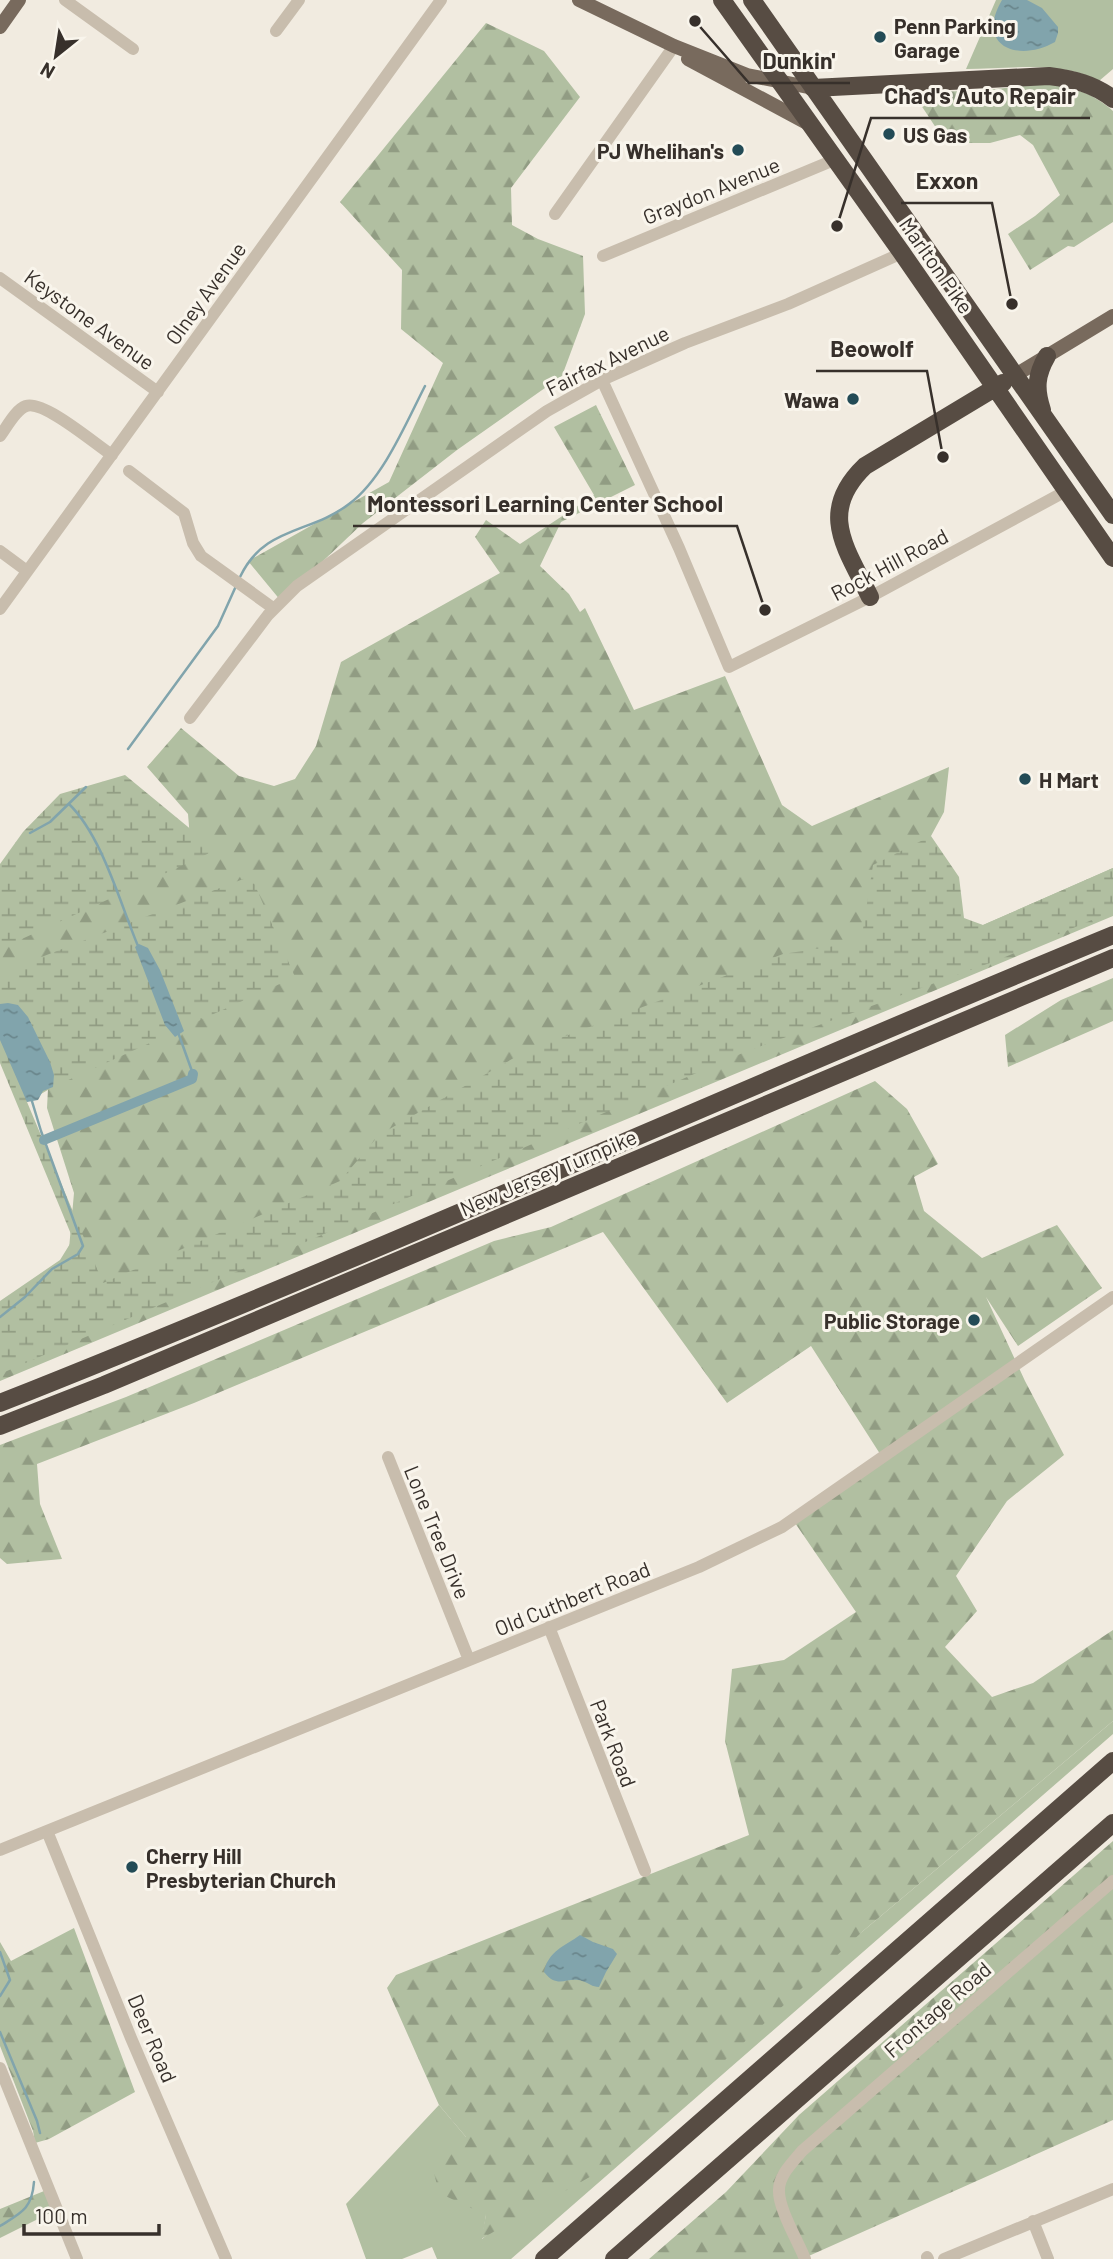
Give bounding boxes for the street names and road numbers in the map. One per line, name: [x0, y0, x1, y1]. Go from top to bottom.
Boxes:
street label: Graydon Avenue: [639, 151, 783, 229]
street label: Marlton Pike: [895, 212, 979, 318]
street label: Olney Avenue: [159, 237, 251, 349]
street label: Keystone Avenue: [20, 263, 160, 375]
street label: Fairfax Avenue: [541, 319, 673, 401]
street label: Rock Hill Road: [826, 523, 952, 605]
street label: New Jersey Turnpike: [456, 1123, 640, 1221]
street label: Lone Tree Drive: [400, 1462, 476, 1602]
street label: Old Cuthbert Road: [491, 1555, 653, 1641]
street label: Park Road: [586, 1696, 642, 1790]
street label: Frontage Road: [878, 1956, 996, 2062]
street label: Deer Road: [123, 1990, 183, 2086]

